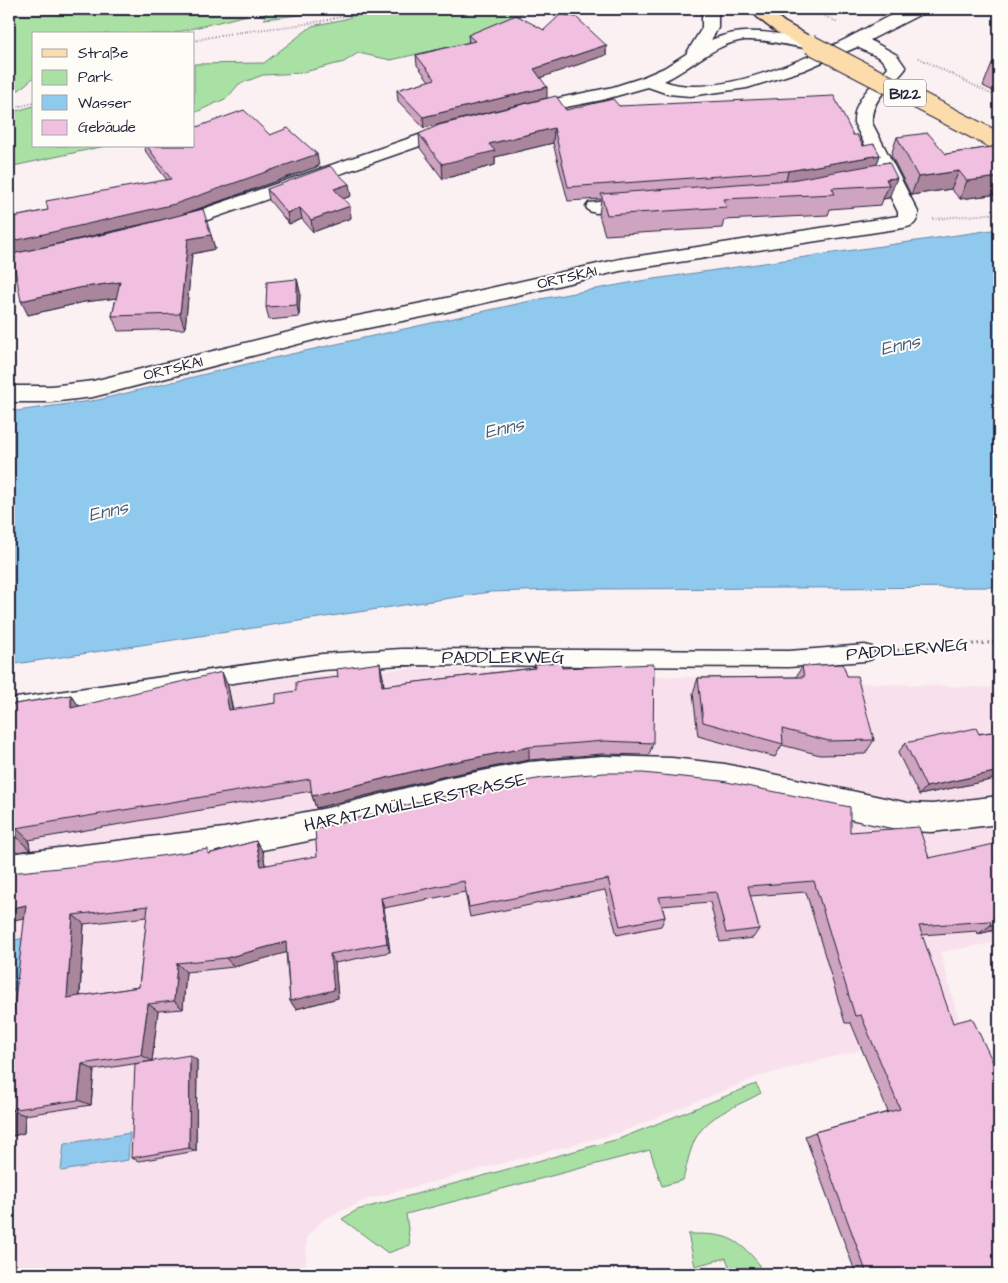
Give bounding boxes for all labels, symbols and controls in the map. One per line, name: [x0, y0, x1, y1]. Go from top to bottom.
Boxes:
legend: [32, 32, 195, 148]
text: Straße: [78, 43, 128, 64]
text: Park: [78, 67, 113, 88]
road number: B122: [884, 80, 926, 106]
text: Wasser: [78, 93, 131, 114]
text: Gebäude: [78, 117, 136, 138]
street label: ORTSKAI: [535, 260, 599, 295]
water label: Enns: [878, 328, 924, 363]
street label: ORTSKAI: [141, 351, 205, 386]
water label: Enns: [482, 411, 528, 446]
water label: Enns: [86, 494, 132, 529]
street label: PADDLERWEG: [845, 632, 970, 667]
street label: PADDLERWEG: [442, 645, 565, 670]
street label: HARATZMÜLLERSTRASSE: [302, 767, 529, 838]

